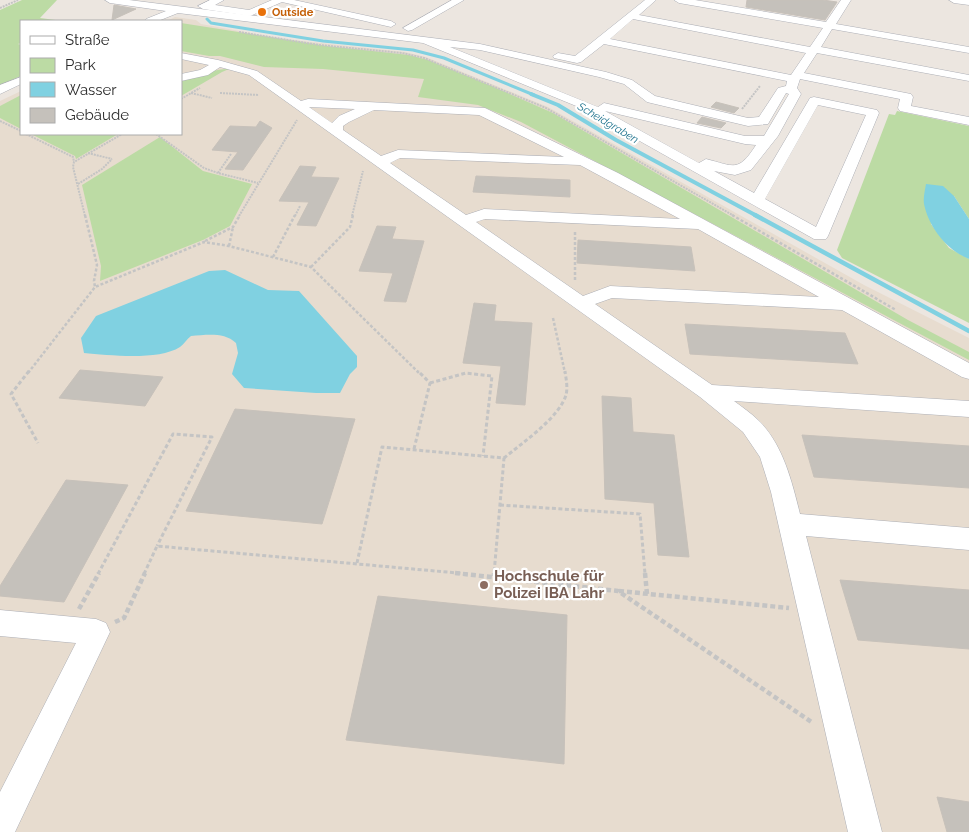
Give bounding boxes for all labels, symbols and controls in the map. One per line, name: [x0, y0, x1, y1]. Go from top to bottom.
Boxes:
marker: Outside: [256, 6, 268, 18]
place label: Outside: [272, 6, 314, 19]
legend: [20, 20, 182, 135]
text: Straße: [65, 31, 110, 49]
text: Park: [65, 56, 96, 74]
text: Wasser: [65, 81, 117, 99]
water label: Scheidgraben: [574, 99, 641, 146]
text: Gebäude: [65, 106, 129, 124]
place label: Hochschule für Polizei IBA Lahr: [494, 567, 604, 602]
marker: Hochschule für Polizei IBA Lahr: [478, 579, 490, 591]

